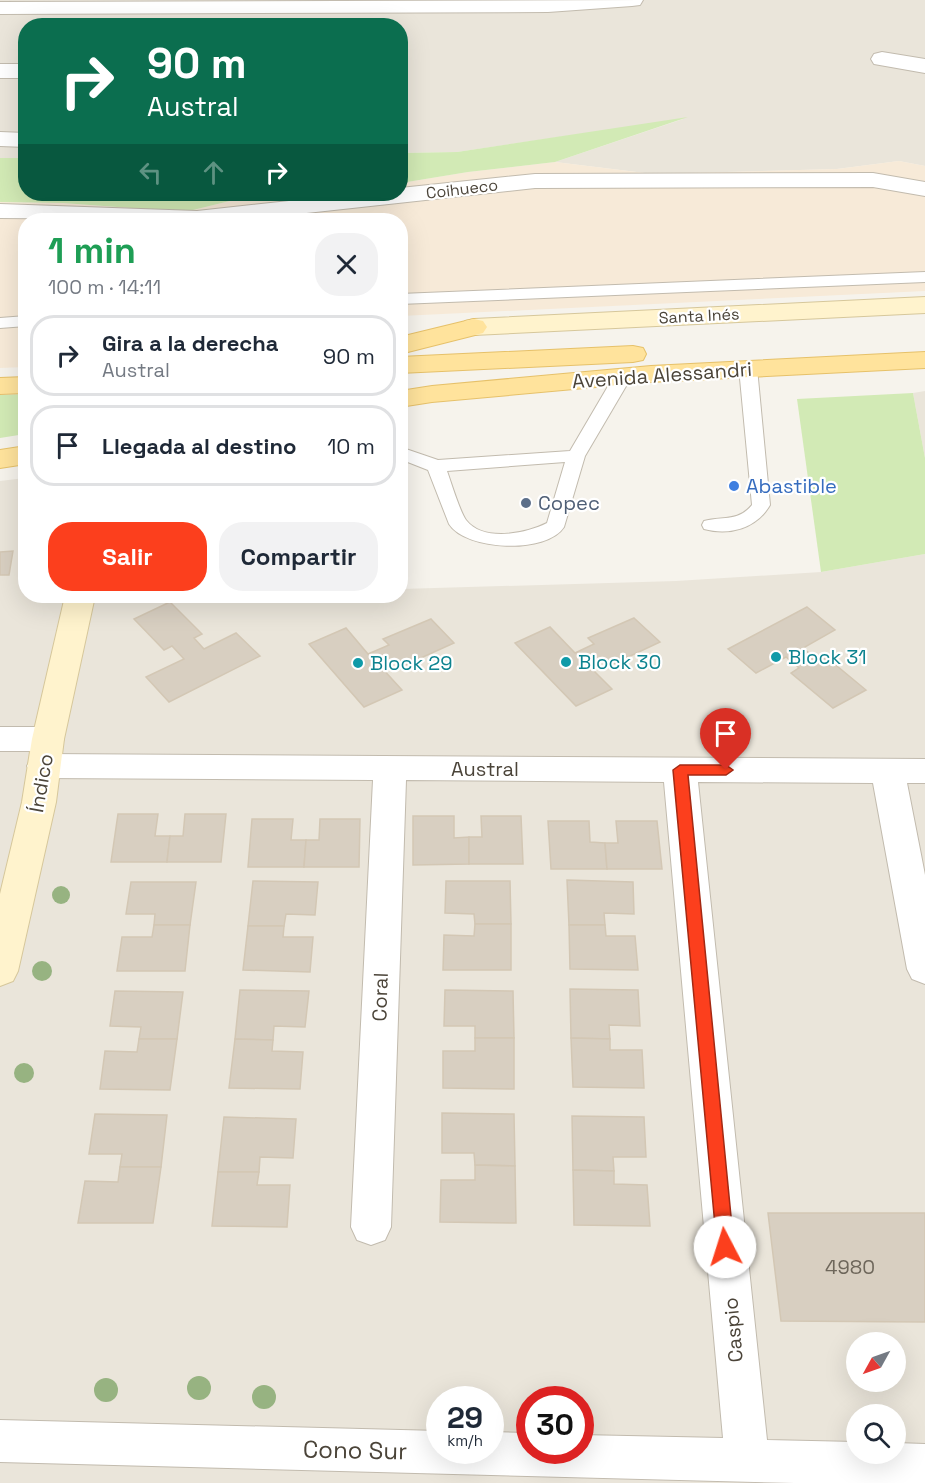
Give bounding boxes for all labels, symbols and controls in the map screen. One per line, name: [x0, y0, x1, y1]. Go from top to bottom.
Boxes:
text: 90 m: [147, 37, 247, 90]
icon: right: [48, 42, 126, 120]
text: Austral: [147, 89, 239, 124]
icon: left: [134, 156, 167, 189]
icon: ahead: [197, 156, 230, 189]
icon: right: [260, 156, 293, 189]
street label: Coihueco: [425, 174, 499, 204]
text: 1 min: [48, 228, 136, 274]
button: close: [315, 233, 378, 296]
text: 100 m · 14:11: [48, 274, 161, 300]
street label: Santa Inés: [658, 303, 740, 329]
text: Gira a la derecha: [102, 329, 279, 357]
icon: right: [51, 339, 84, 372]
text: 90 m: [323, 342, 375, 370]
street label: Avenida Alessandri: [571, 356, 753, 394]
text: Austral: [102, 357, 170, 383]
icon: arrive: [51, 429, 84, 462]
text: Llegada al destino: [102, 432, 296, 460]
text: 10 m: [327, 432, 375, 460]
place label: Abastible: [746, 473, 837, 499]
marker: Abastible: [727, 479, 741, 493]
place label: Copec: [538, 490, 600, 516]
marker: Copec: [519, 496, 533, 510]
button: Salir: [48, 522, 207, 591]
button: Compartir: [219, 522, 378, 591]
place label: Block 31: [788, 644, 867, 670]
place label: Block 30: [578, 649, 661, 675]
place label: Block 29: [370, 650, 453, 676]
marker: Block 31: [769, 650, 783, 664]
marker: Block 30: [559, 655, 573, 669]
marker: Block 29: [351, 656, 365, 670]
pin: [700, 708, 751, 770]
icon: arrive: [709, 717, 742, 750]
street label: Índico: [23, 752, 59, 814]
street label: Austral: [451, 756, 519, 782]
street label: Coral: [366, 972, 394, 1022]
position arrow: [693, 1215, 757, 1279]
house number: 4980: [825, 1254, 875, 1280]
street label: Caspio: [717, 1297, 749, 1363]
north arrow: [846, 1332, 906, 1392]
map controls: [846, 1332, 906, 1464]
speed limit sign: 30: [516, 1386, 594, 1464]
text: 29: [447, 1398, 483, 1437]
button: search: [846, 1404, 906, 1464]
text: km/h: [447, 1431, 483, 1450]
street label: Cono Sur: [303, 1434, 407, 1466]

